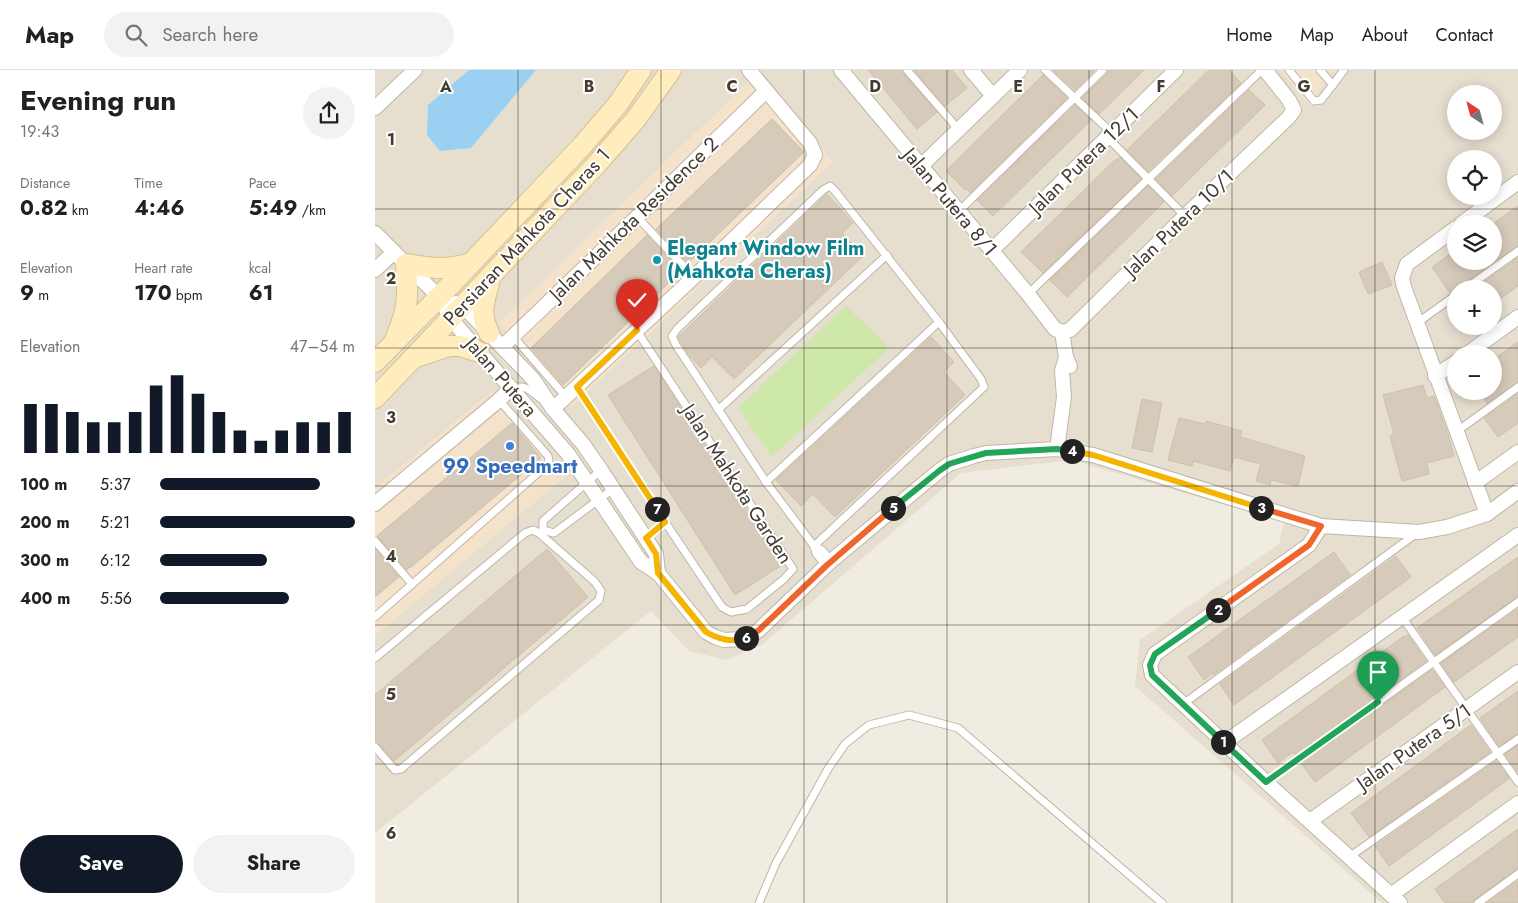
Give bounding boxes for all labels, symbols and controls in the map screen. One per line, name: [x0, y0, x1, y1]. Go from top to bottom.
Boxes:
search box: [104, 12, 454, 57]
text: Map: [25, 17, 74, 52]
icon: search: [122, 21, 150, 49]
text: Search here: [162, 21, 258, 48]
text: Home: [1226, 22, 1272, 48]
text: Map: [1300, 22, 1334, 48]
text: About: [1362, 22, 1407, 48]
text: Contact: [1435, 22, 1493, 48]
text: A: [439, 75, 452, 98]
text: B: [584, 75, 594, 98]
text: C: [726, 75, 738, 98]
text: D: [869, 75, 881, 98]
text: E: [1013, 75, 1023, 98]
text: F: [1157, 75, 1165, 98]
text: G: [1297, 75, 1311, 98]
text: Evening run: [20, 80, 176, 121]
north arrow: [1447, 85, 1503, 140]
map controls: [1447, 85, 1502, 400]
button: share: [303, 87, 355, 139]
street label: Jalan Putera 12/1: [1020, 101, 1146, 223]
text: 19:43: [20, 120, 59, 143]
text: 1: [387, 128, 395, 151]
street label: Jalan Mahkota Residence 2: [541, 130, 725, 310]
street label: Jalan Putera 8/1: [894, 139, 1004, 263]
street label: Persiaran Mahkota Cheras 1: [437, 142, 617, 332]
button: locate: [1447, 150, 1502, 205]
street label: Jalan Putera 10/1: [1115, 163, 1241, 286]
text: Distance: [20, 173, 70, 193]
text: Time: [134, 173, 163, 193]
text: Pace: [249, 173, 277, 193]
text: 0.82: [20, 193, 68, 223]
text: 4:46: [134, 193, 184, 223]
text: 5:49: [249, 193, 298, 223]
text: km: [68, 200, 89, 220]
text: /km: [298, 200, 326, 220]
button: layers: [1447, 215, 1502, 270]
place label: Elegant Window Film (Mahkota Cheras): [667, 234, 865, 286]
marker: Elegant Window Film (Mahkota Cheras): [651, 254, 663, 266]
text: Elevation: [20, 258, 73, 278]
text: Heart rate: [134, 258, 193, 278]
text: kcal: [249, 258, 271, 278]
text: 2: [386, 267, 396, 290]
text: 9: [20, 278, 34, 308]
text: 170: [134, 278, 172, 308]
text: 61: [249, 278, 273, 308]
pin: [616, 279, 658, 330]
button: +: [1447, 280, 1502, 335]
text: m: [34, 285, 49, 305]
text: bpm: [172, 285, 203, 305]
icon: check: [623, 286, 651, 314]
street label: Jalan Putera: [456, 328, 544, 423]
text: Elevation: [20, 335, 80, 358]
text: 47–54 m: [290, 335, 355, 358]
button: −: [1447, 345, 1502, 400]
street label: Jalan Mahkota Garden: [673, 396, 800, 570]
text: 3: [386, 406, 396, 429]
pin: 4: [1059, 438, 1085, 464]
marker: 99 Speedmart: [504, 440, 516, 452]
text: 4: [1068, 441, 1077, 461]
place label: 99 Speedmart: [443, 452, 578, 481]
text: 100 m: [20, 473, 67, 496]
text: 5:37: [100, 473, 131, 496]
pin: 7: [645, 496, 669, 522]
pin: 5: [881, 496, 905, 520]
pin: 3: [1249, 496, 1273, 520]
text: 5: [889, 498, 898, 518]
text: 3: [1257, 498, 1266, 518]
text: 7: [653, 499, 662, 519]
text: 200 m: [20, 511, 70, 534]
text: 5:21: [100, 511, 130, 534]
text: 4: [385, 545, 397, 568]
text: 300 m: [20, 549, 69, 572]
text: 6:12: [100, 549, 130, 572]
text: 400 m: [20, 587, 70, 610]
text: 5:56: [100, 587, 132, 610]
pin: 2: [1205, 598, 1231, 622]
text: 2: [1214, 600, 1223, 620]
pin: 6: [733, 626, 759, 650]
text: 6: [742, 628, 751, 648]
pin: [1357, 651, 1399, 702]
icon: arrive: [1364, 658, 1392, 686]
text: 5: [386, 683, 396, 706]
street label: Jalan Putera 5/1: [1348, 697, 1477, 799]
pin: 1: [1211, 730, 1235, 754]
text: 1: [1220, 732, 1227, 752]
text: 6: [386, 822, 396, 845]
button: Save: [20, 835, 183, 893]
button: Share: [193, 835, 355, 893]

